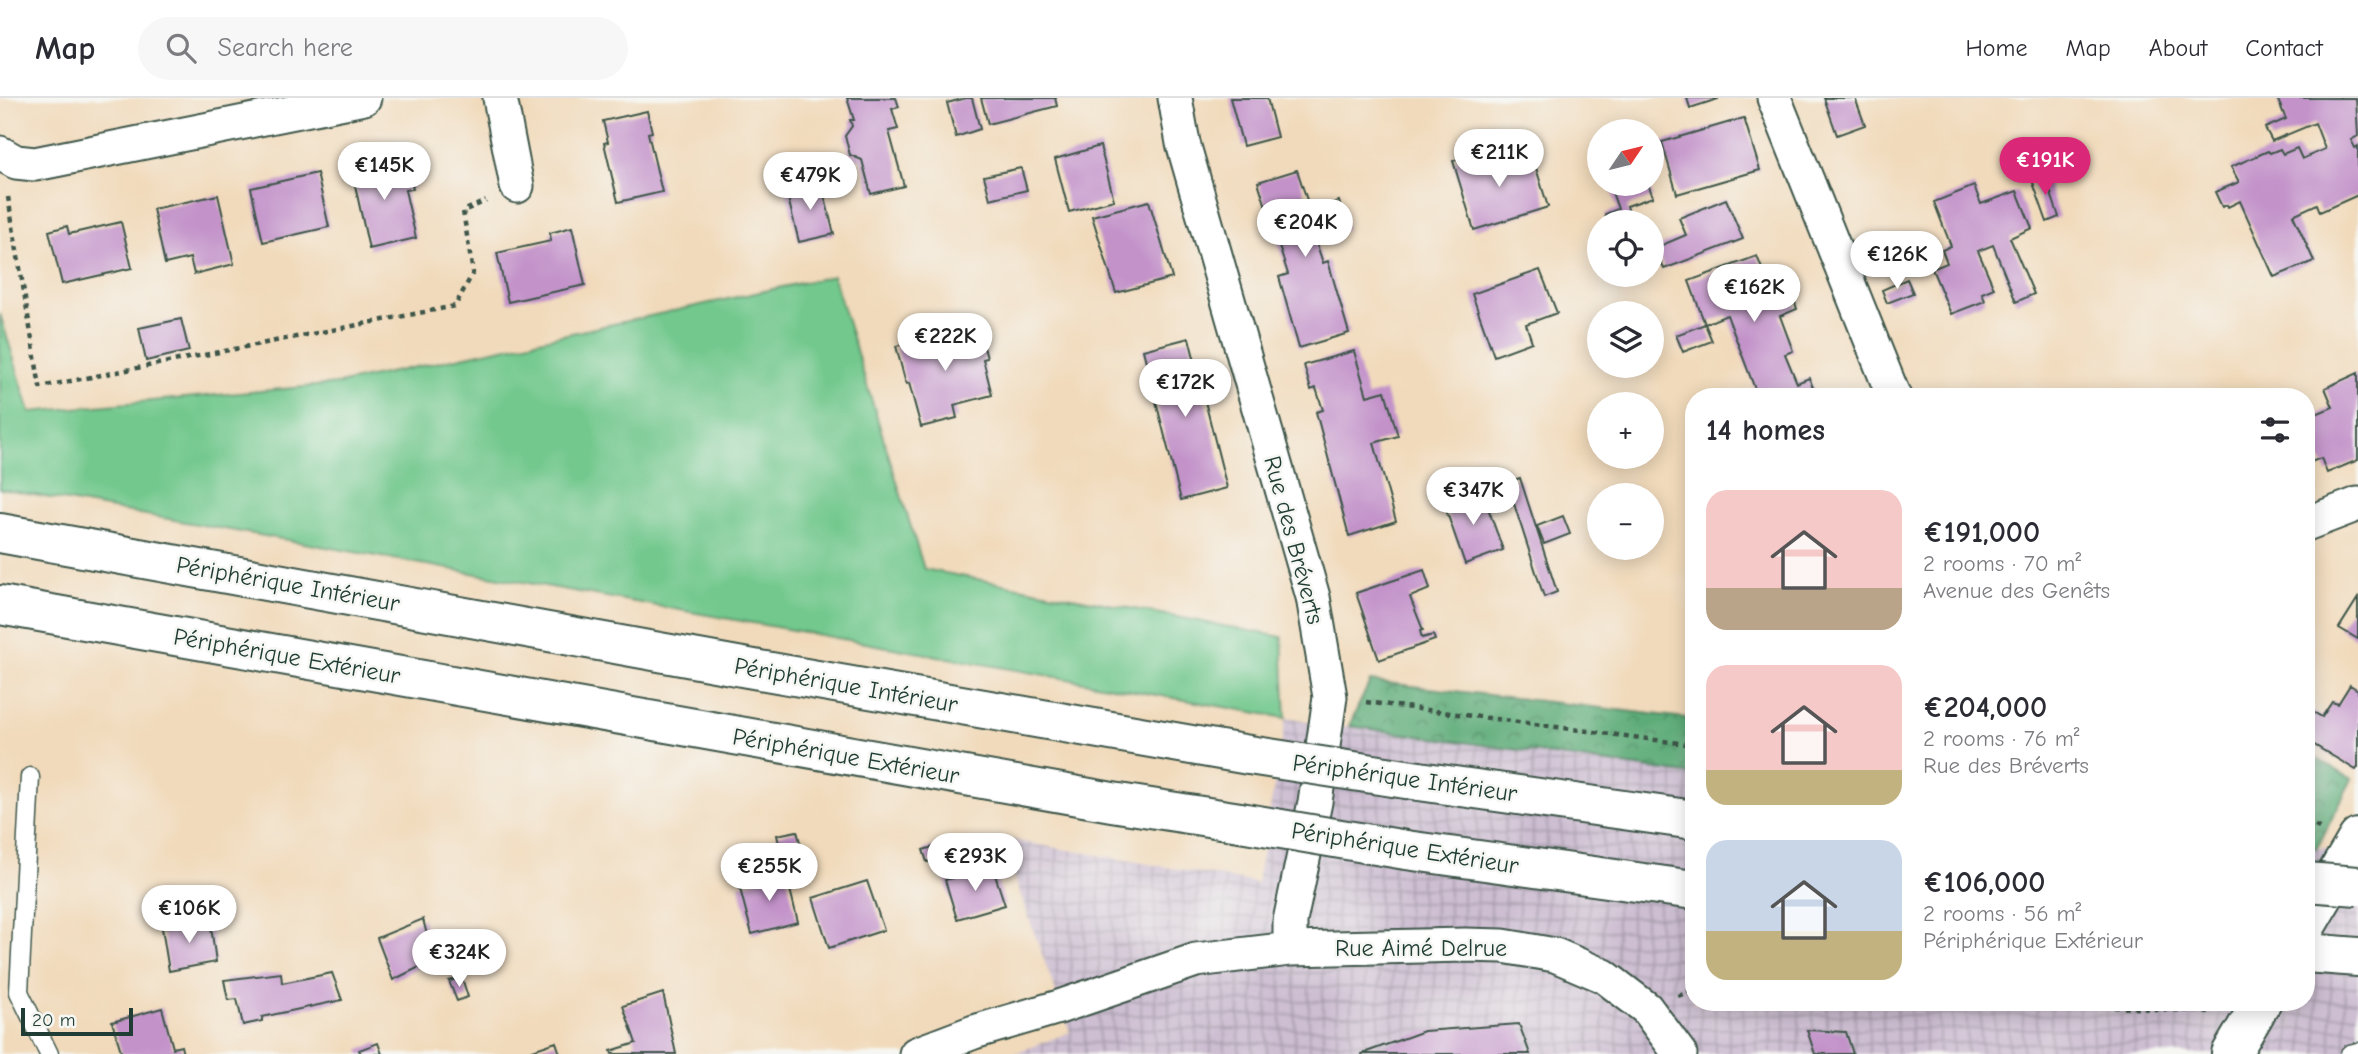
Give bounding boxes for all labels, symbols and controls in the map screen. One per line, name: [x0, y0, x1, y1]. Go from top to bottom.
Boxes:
search box: [138, 17, 628, 80]
text: Map: [35, 29, 96, 67]
icon: search: [162, 29, 200, 67]
text: Search here: [218, 33, 353, 63]
text: Home: [1966, 34, 2027, 62]
text: Map: [2065, 34, 2111, 62]
text: About: [2149, 34, 2207, 62]
text: Contact: [2245, 34, 2323, 62]
north arrow: [1587, 119, 1664, 196]
map controls: [1587, 119, 1664, 560]
pin: €211K: [1450, 130, 1548, 189]
text: €211K: [1470, 138, 1528, 165]
pin: €191K: [1996, 138, 2094, 197]
pin: €145K: [335, 142, 433, 202]
text: €191K: [2016, 146, 2074, 173]
text: €145K: [354, 151, 414, 178]
pin: €479K: [761, 152, 859, 212]
text: €479K: [779, 161, 841, 188]
pin: €204K: [1256, 200, 1354, 259]
text: €204K: [1273, 208, 1337, 235]
button: locate: [1587, 210, 1664, 287]
pin: €126K: [1848, 232, 1946, 291]
text: €126K: [1866, 240, 1928, 267]
pin: €162K: [1705, 264, 1803, 324]
text: €162K: [1723, 273, 1785, 300]
button: layers: [1587, 301, 1664, 378]
pin: €222K: [896, 314, 994, 373]
text: €222K: [913, 322, 977, 349]
pin: €172K: [1136, 360, 1234, 419]
text: €172K: [1155, 368, 1215, 395]
button: +: [1587, 392, 1664, 469]
icon: filters: [2256, 411, 2294, 449]
text: 14 homes: [1706, 413, 1825, 448]
street label: Rue des Bréverts: [1258, 453, 1330, 627]
pin: €347K: [1424, 468, 1522, 527]
text: €347K: [1442, 476, 1504, 503]
button: −: [1587, 483, 1664, 560]
text: €191,000: [1923, 515, 2040, 550]
icon: home: [1762, 518, 1846, 602]
text: 2 rooms · 70 m²: [1923, 550, 2081, 577]
street label: Périphérique Intérieur: [174, 551, 402, 618]
text: Avenue des Genêts: [1923, 577, 2110, 604]
street label: Périphérique Extérieur: [172, 622, 403, 690]
street label: Périphérique Intérieur: [732, 652, 960, 719]
text: €204,000: [1923, 690, 2047, 725]
icon: home: [1762, 693, 1846, 777]
street label: Périphérique Extérieur: [731, 722, 962, 790]
text: 2 rooms · 76 m²: [1923, 725, 2079, 752]
street label: Périphérique Intérieur: [1291, 748, 1520, 808]
text: Rue des Bréverts: [1923, 752, 2089, 779]
street label: Périphérique Extérieur: [1289, 816, 1521, 880]
pin: €293K: [926, 834, 1024, 893]
text: €293K: [943, 842, 1007, 869]
pin: €255K: [720, 844, 818, 903]
text: €255K: [737, 852, 801, 879]
text: €106,000: [1923, 865, 2046, 900]
icon: home: [1762, 868, 1846, 952]
pin: €106K: [140, 886, 238, 945]
text: €106K: [157, 894, 221, 921]
text: 2 rooms · 56 m²: [1923, 900, 2081, 927]
text: Périphérique Extérieur: [1923, 927, 2143, 954]
pin: €324K: [410, 930, 508, 989]
street label: Rue Aimé Delrue: [1335, 934, 1507, 962]
text: €324K: [428, 938, 490, 965]
scale bar: [21, 1005, 133, 1037]
text: 20 m: [32, 1009, 76, 1031]

